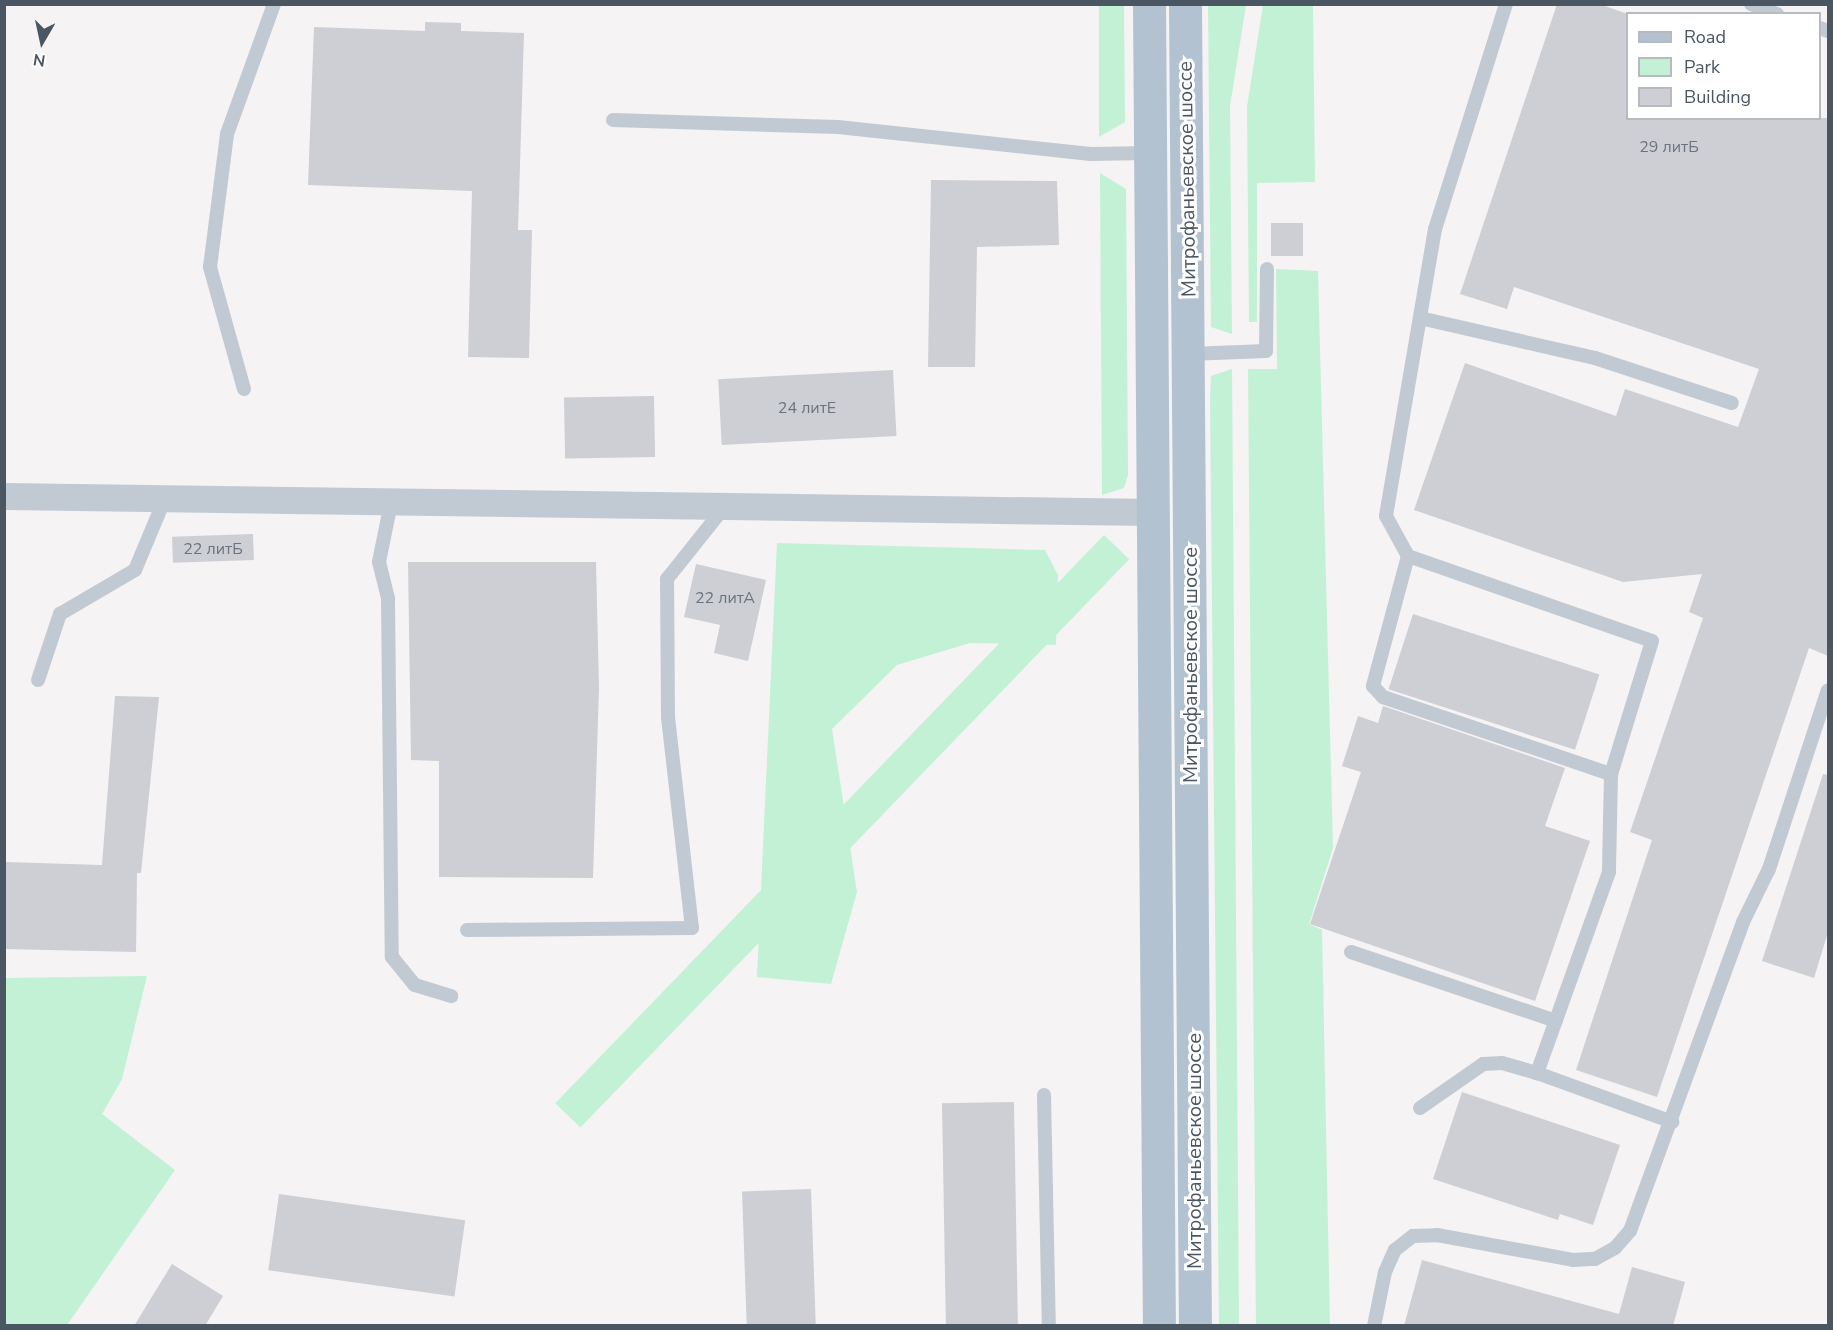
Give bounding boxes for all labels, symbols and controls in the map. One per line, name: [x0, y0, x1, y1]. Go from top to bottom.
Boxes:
north arrow: [12, 12, 72, 72]
legend: [1626, 12, 1821, 120]
text: Road: [1684, 25, 1726, 49]
text: N: [32, 48, 47, 72]
text: Park: [1684, 55, 1720, 79]
street label: Митрофаньевское шоссе: [1173, 61, 1201, 297]
text: Building: [1684, 85, 1751, 109]
house number: 29 литБ: [1639, 137, 1699, 157]
house number: 24 литЕ: [778, 398, 836, 418]
house number: 22 литБ: [183, 539, 243, 559]
street label: Митрофаньевское шоссе: [1178, 547, 1202, 783]
house number: 22 литА: [695, 588, 755, 608]
street label: Митрофаньевское шоссе: [1182, 1033, 1206, 1269]

